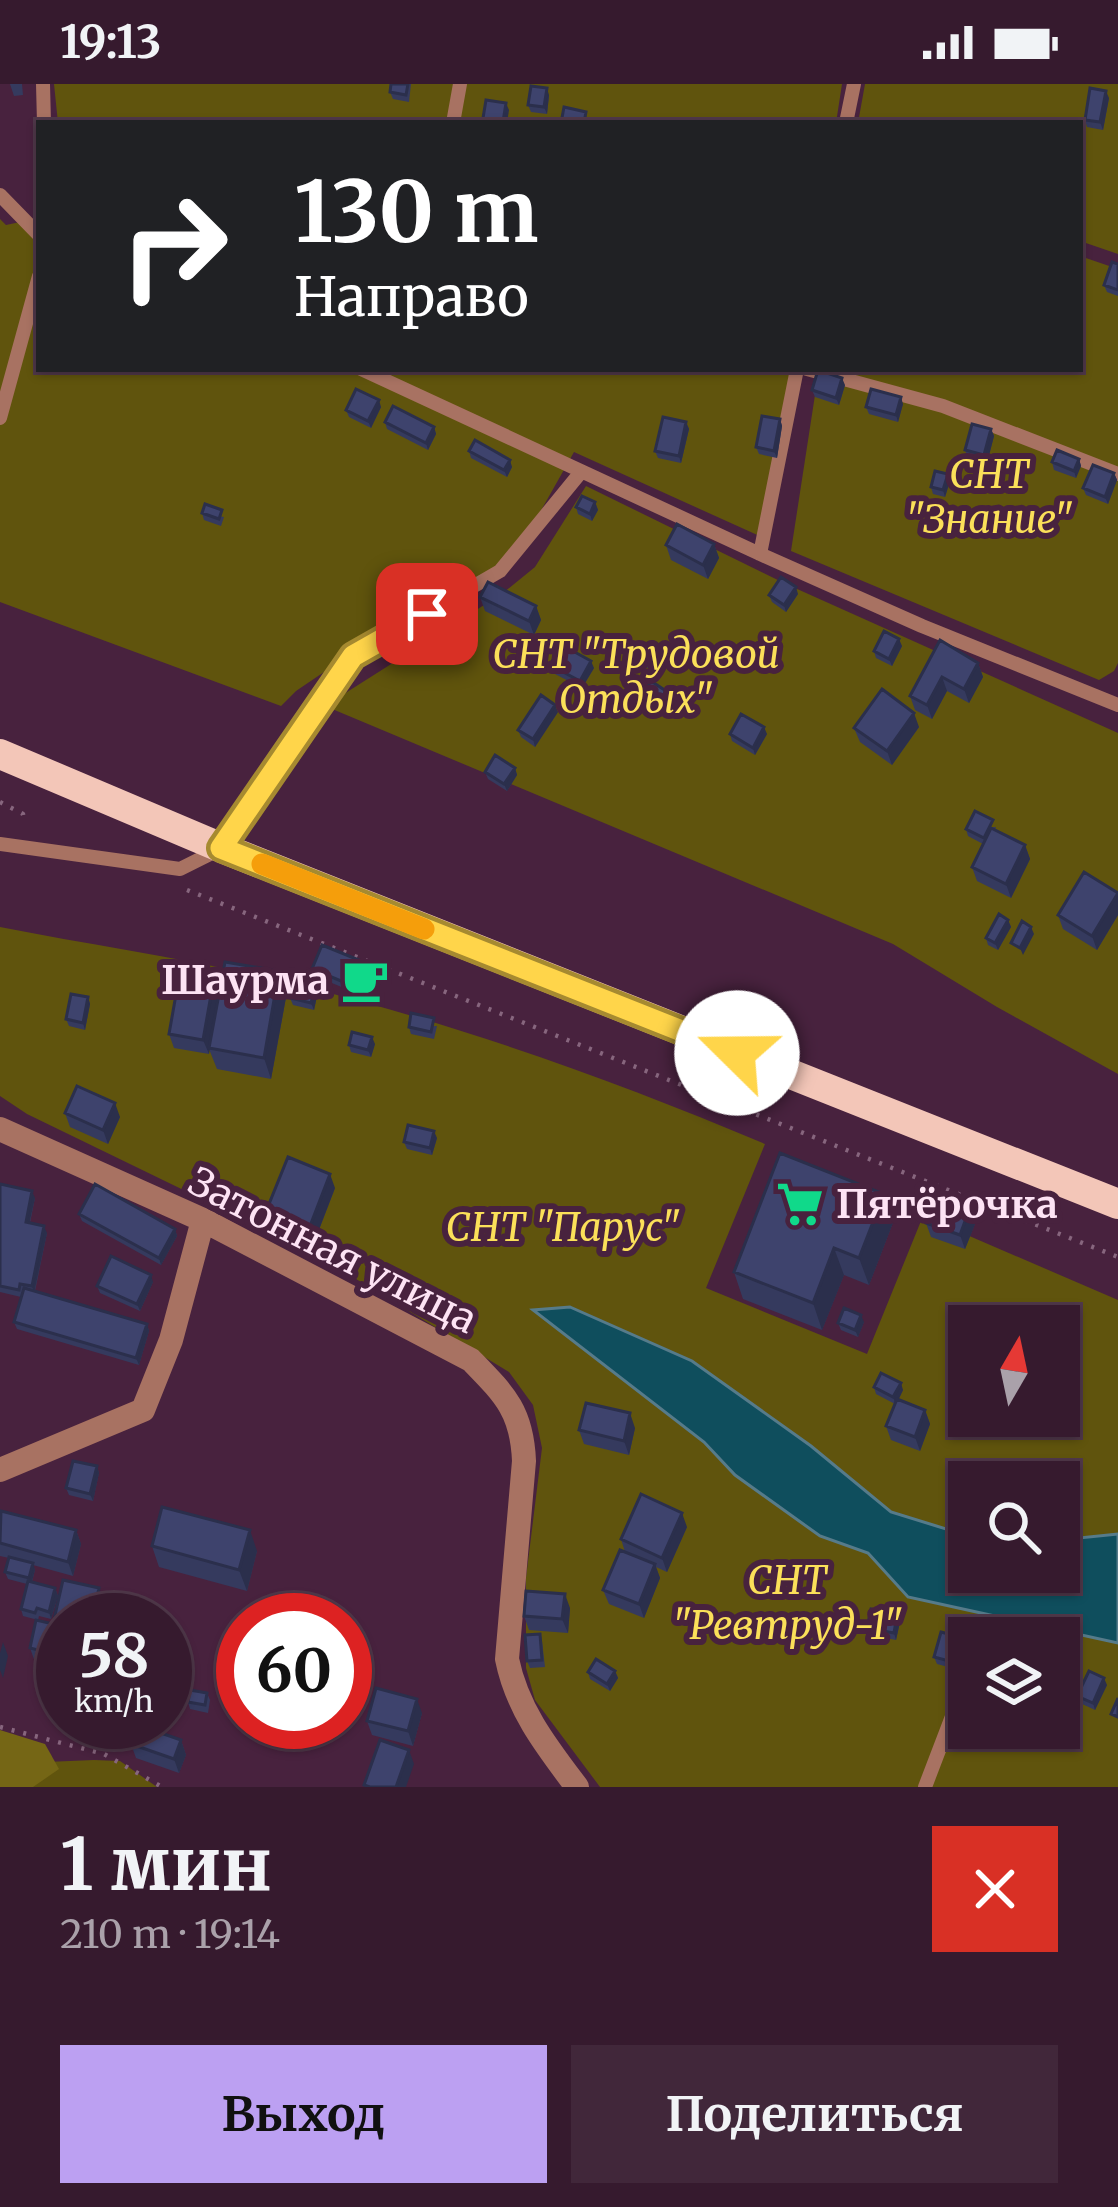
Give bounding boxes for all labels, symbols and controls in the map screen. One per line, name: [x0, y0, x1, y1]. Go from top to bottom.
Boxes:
text: 19:13: [60, 14, 162, 70]
text: 130 m: [294, 159, 538, 265]
icon: right: [96, 168, 252, 324]
text: Направо: [294, 263, 529, 331]
park label: СНТ "Знание": [905, 450, 1073, 544]
pin: [376, 563, 478, 665]
icon: arrive: [394, 581, 460, 647]
park label: СНТ "Трудовой Отдых": [492, 630, 780, 724]
cafe icon: Шаурма: [340, 955, 390, 1005]
place label: Шаурма: [161, 956, 329, 1005]
position arrow: [674, 990, 800, 1116]
street label: Затонная улица: [181, 1157, 485, 1344]
supermarket icon: Пятёрочка: [775, 1179, 825, 1229]
place label: Пятёрочка: [836, 1180, 1058, 1229]
park label: СНТ "Парус": [445, 1203, 681, 1252]
north arrow: [948, 1305, 1080, 1437]
map controls: [948, 1305, 1080, 1749]
button: search: [948, 1461, 1080, 1593]
park label: СНТ "Ревтруд-1": [671, 1556, 903, 1650]
speed limit sign: 60: [216, 1593, 372, 1749]
button: layers: [948, 1617, 1080, 1749]
text: 58: [78, 1618, 150, 1693]
text: km/h: [74, 1682, 154, 1720]
text: 1 мин: [60, 1819, 272, 1910]
button: close: [932, 1826, 1058, 1952]
text: 210 m · 19:14: [60, 1910, 280, 1959]
button: Выход: [60, 2045, 547, 2183]
button: Поделиться: [571, 2045, 1058, 2183]

